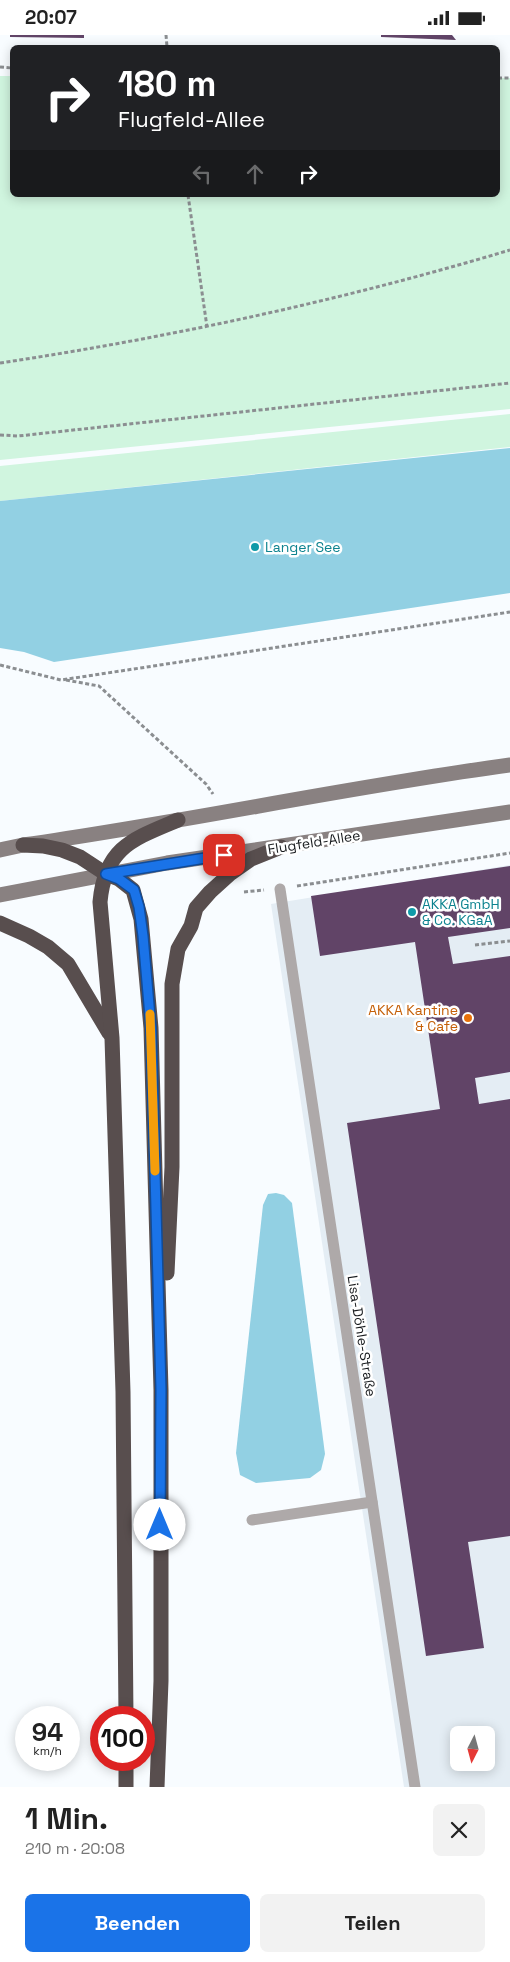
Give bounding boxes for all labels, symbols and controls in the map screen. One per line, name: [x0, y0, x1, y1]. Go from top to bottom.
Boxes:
text: 20:07: [25, 5, 77, 30]
text: 180 m: [118, 62, 216, 106]
icon: right: [35, 65, 100, 130]
text: Flugfeld-Allee: [118, 105, 265, 133]
icon: left: [188, 160, 216, 188]
icon: ahead: [241, 160, 269, 188]
icon: right: [294, 160, 322, 188]
place label: Langer See: [265, 538, 341, 556]
marker: Langer See: [249, 541, 261, 553]
street label: Flugfeld-Allee: [266, 826, 362, 858]
pin: [203, 834, 245, 876]
icon: arrive: [210, 841, 238, 869]
place label: AKKA GmbH & Co. KGaA: [422, 895, 500, 929]
marker: AKKA GmbH & Co. KGaA: [406, 906, 418, 918]
place label: AKKA Kantine & Cafe: [368, 1001, 458, 1035]
marker: AKKA Kantine & Cafe: [462, 1012, 474, 1024]
street label: Lisa-Döhle-Straße: [344, 1274, 380, 1398]
position arrow: [133, 1498, 185, 1550]
speed limit sign: 100: [90, 1706, 155, 1771]
text: 94: [32, 1716, 63, 1748]
north arrow: [450, 1726, 495, 1771]
map controls: [450, 1726, 495, 1771]
text: km/h: [33, 1743, 62, 1759]
text: 1 Min.: [25, 1799, 108, 1838]
button: close: [433, 1804, 485, 1856]
text: 210 m · 20:08: [25, 1838, 125, 1859]
button: Beenden: [25, 1894, 250, 1952]
button: Teilen: [260, 1894, 485, 1952]

